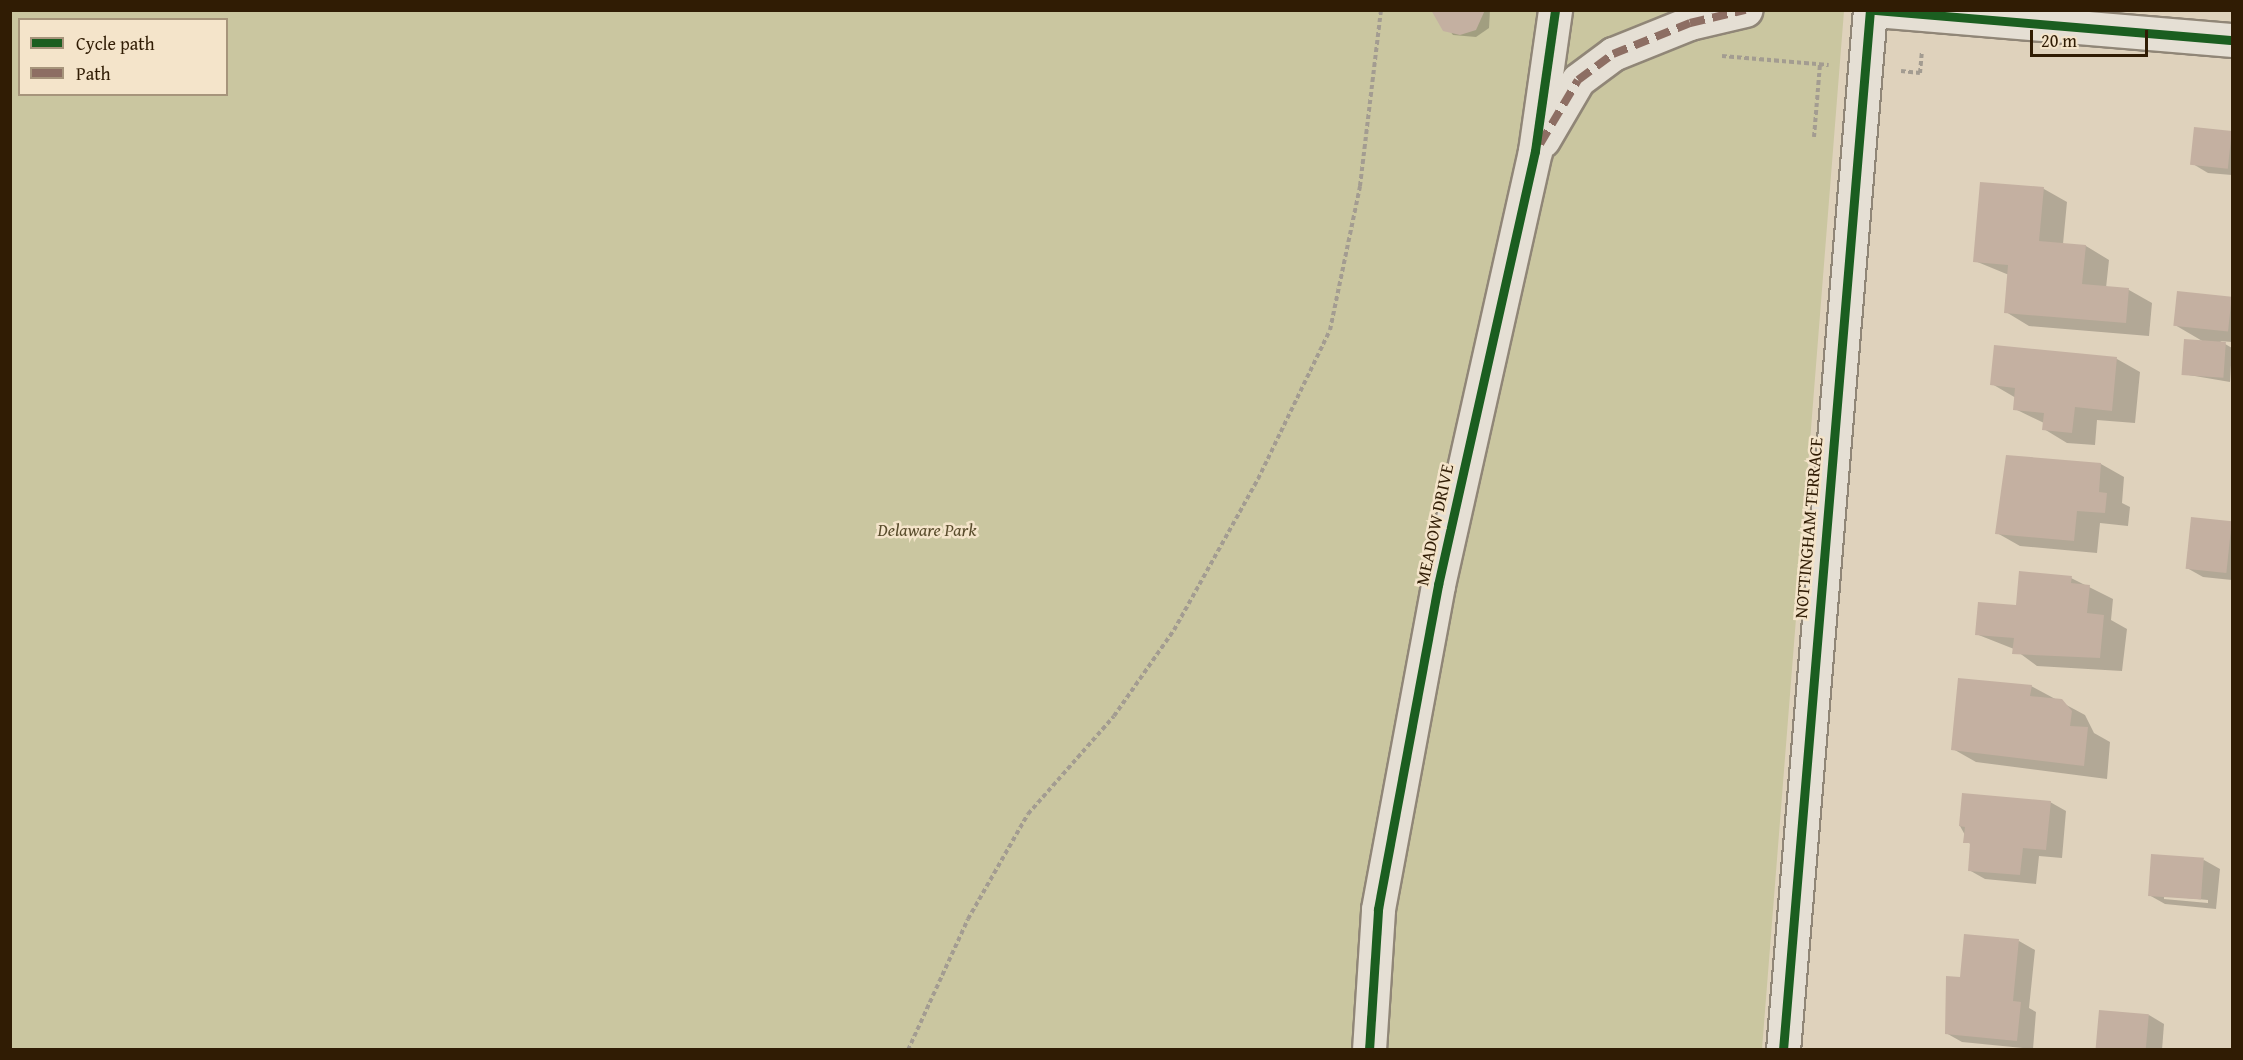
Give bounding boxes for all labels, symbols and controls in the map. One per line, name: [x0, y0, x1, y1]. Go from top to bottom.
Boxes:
legend: [18, 18, 228, 96]
scale bar: [2033, 18, 2152, 56]
text: 20 m: [2041, 27, 2077, 54]
text: Cycle path: [76, 30, 155, 57]
text: Path: [76, 60, 111, 87]
street label: NOTTINGHAM TERRACE: [1790, 436, 1828, 620]
street label: MEADOW DRIVE: [1412, 462, 1458, 588]
park label: Delaware Park: [878, 519, 976, 541]

